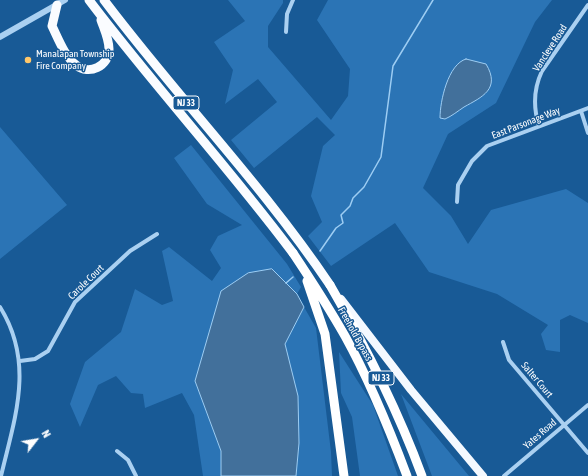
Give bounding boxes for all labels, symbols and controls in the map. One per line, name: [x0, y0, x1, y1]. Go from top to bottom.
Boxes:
street label: Vancleve Road: [530, 22, 570, 74]
place label: Manalapan Township Fire Company: [36, 48, 114, 72]
marker: Manalapan Township Fire Company: [23, 55, 33, 65]
road number: NJ 33: [173, 96, 199, 110]
street label: East Parsonage Way: [490, 104, 562, 142]
street label: Carole Court: [66, 262, 106, 302]
street label: Freehold Bypass: [335, 305, 375, 363]
street label: Salter Court: [519, 360, 555, 400]
road number: NJ 33: [368, 371, 394, 385]
street label: Yates Road: [521, 416, 559, 452]
north arrow: [16, 420, 56, 460]
text: N: [39, 428, 53, 440]

